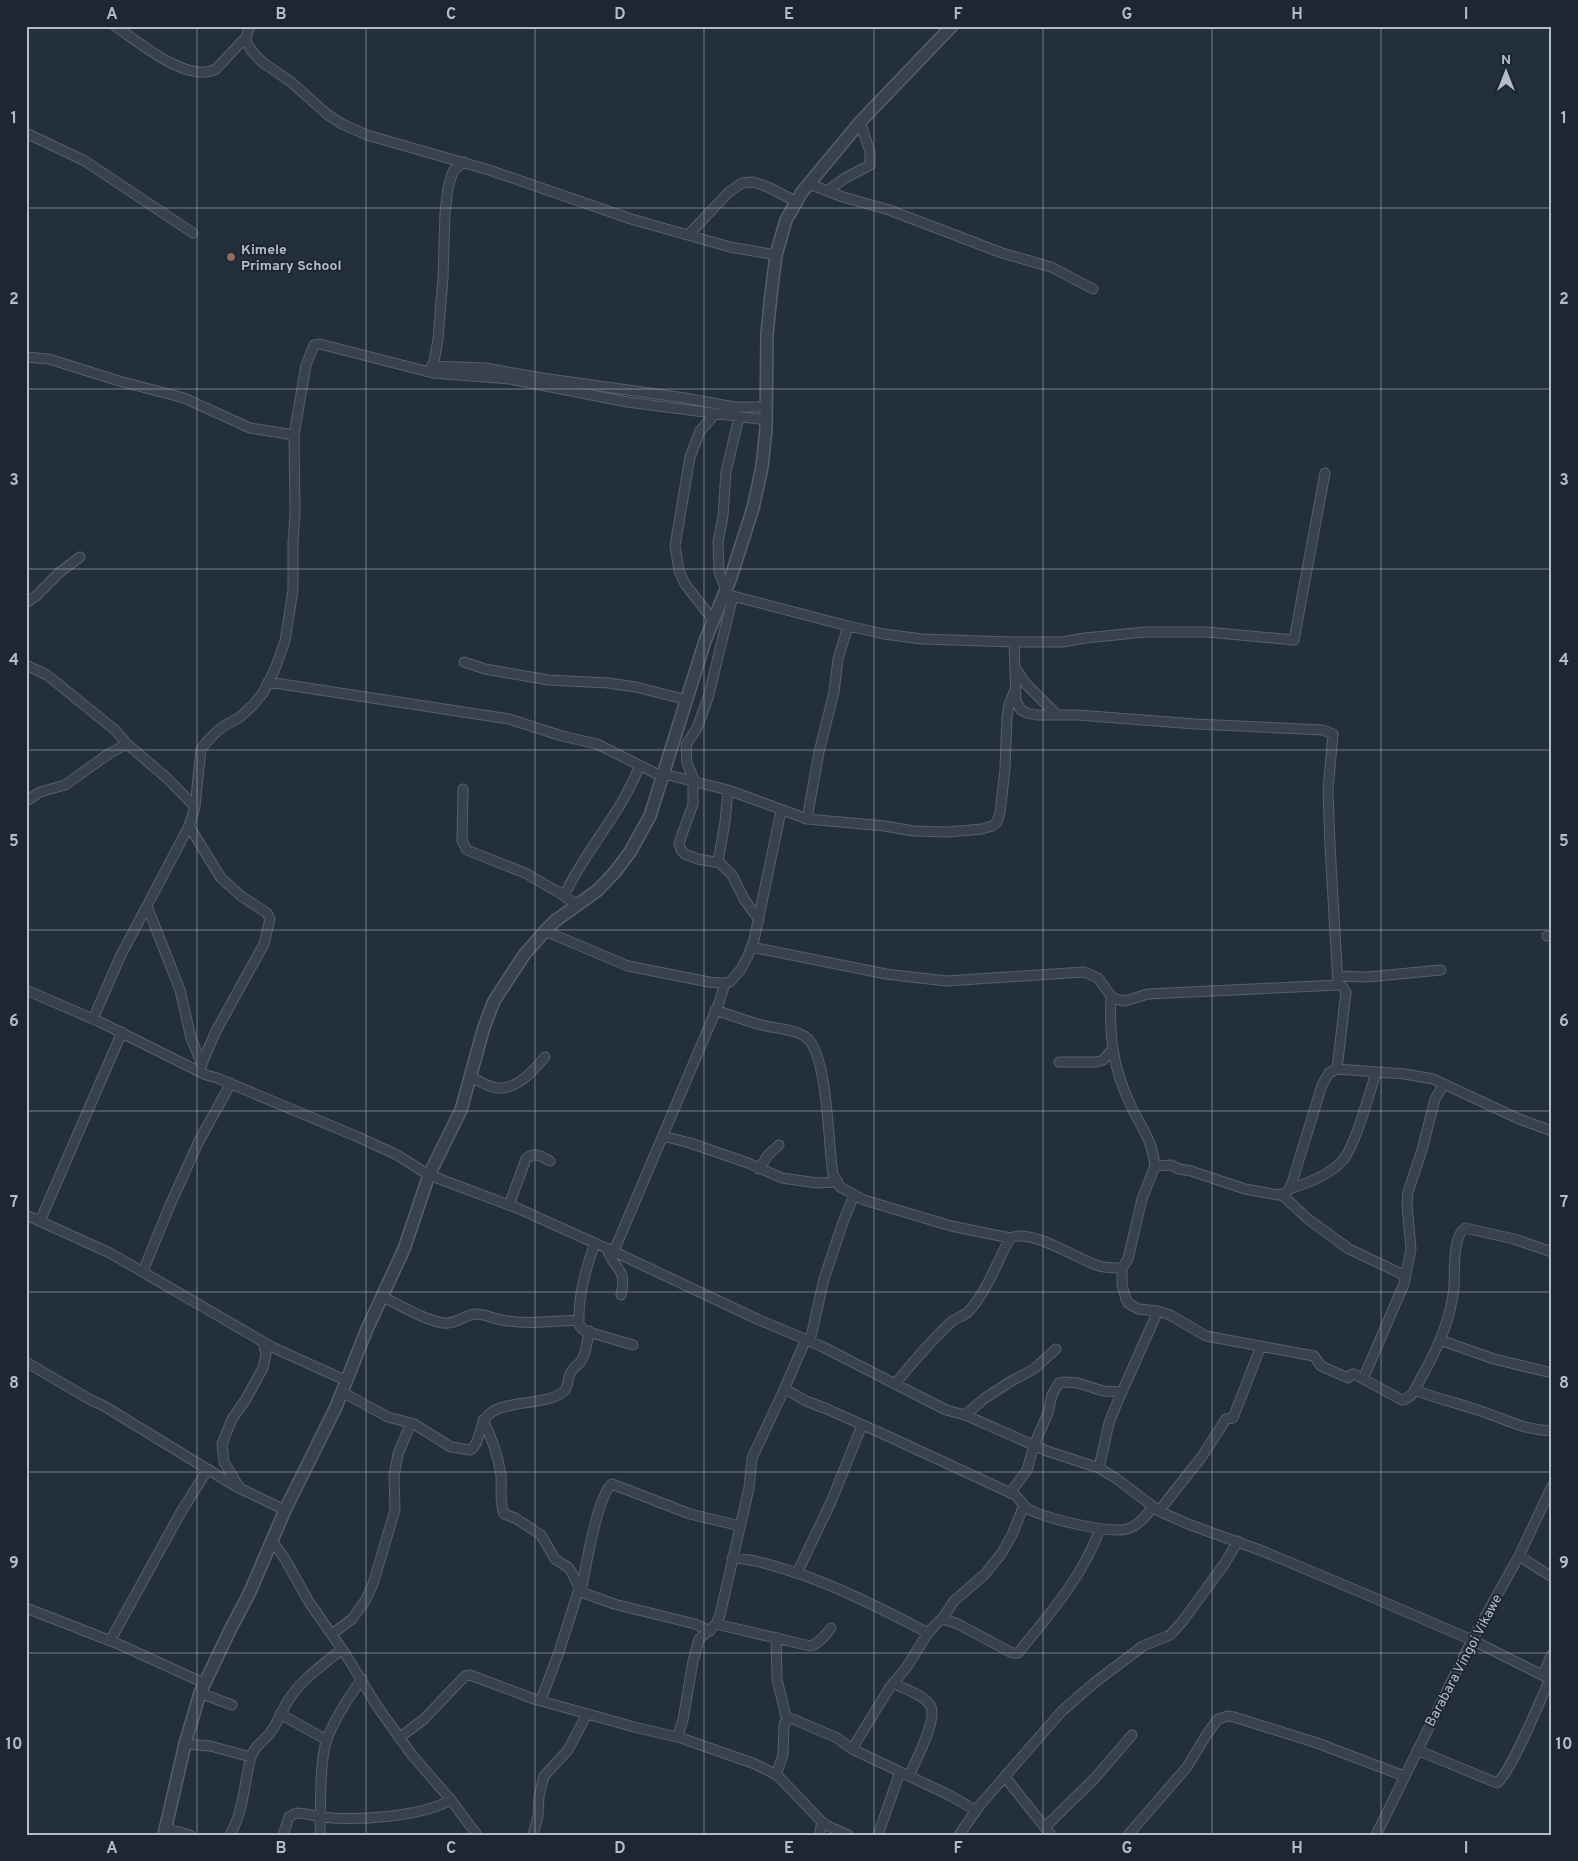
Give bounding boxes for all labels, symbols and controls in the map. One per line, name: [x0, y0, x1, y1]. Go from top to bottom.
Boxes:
text: A: [106, 5, 118, 25]
text: B: [275, 5, 287, 25]
text: C: [446, 5, 456, 25]
text: D: [614, 5, 626, 25]
text: E: [784, 5, 794, 25]
text: F: [953, 5, 963, 25]
text: G: [1122, 5, 1132, 25]
text: H: [1291, 5, 1303, 25]
text: I: [1464, 5, 1468, 25]
north arrow: [1480, 48, 1530, 98]
text: N: [1501, 52, 1511, 69]
text: 1: [11, 109, 17, 129]
text: 1: [1561, 109, 1567, 129]
place label: Kimele Primary School: [241, 242, 342, 275]
marker: Kimele Primary School: [225, 251, 237, 263]
text: 2: [9, 290, 19, 310]
text: 2: [1559, 290, 1569, 310]
text: 3: [9, 471, 19, 491]
text: 3: [1559, 471, 1569, 491]
text: 4: [9, 651, 19, 671]
text: 4: [1559, 651, 1569, 671]
text: 5: [9, 832, 19, 852]
text: 5: [1559, 832, 1569, 852]
text: 6: [9, 1012, 19, 1032]
text: 6: [1559, 1012, 1569, 1032]
text: 7: [10, 1193, 18, 1213]
text: 7: [1560, 1193, 1568, 1213]
text: 8: [9, 1374, 19, 1394]
text: 8: [1559, 1374, 1569, 1394]
text: 9: [9, 1554, 19, 1574]
text: 9: [1559, 1554, 1569, 1574]
street label: Barabara Vingoi Vikawe: [1422, 1592, 1506, 1730]
text: 10: [6, 1735, 22, 1755]
text: 10: [1556, 1735, 1572, 1755]
text: A: [106, 1839, 118, 1859]
text: B: [275, 1839, 287, 1859]
text: C: [446, 1839, 456, 1859]
text: D: [614, 1839, 626, 1859]
text: E: [784, 1839, 794, 1859]
text: F: [953, 1839, 963, 1859]
text: G: [1122, 1839, 1132, 1859]
text: H: [1291, 1839, 1303, 1859]
text: I: [1464, 1839, 1468, 1859]

